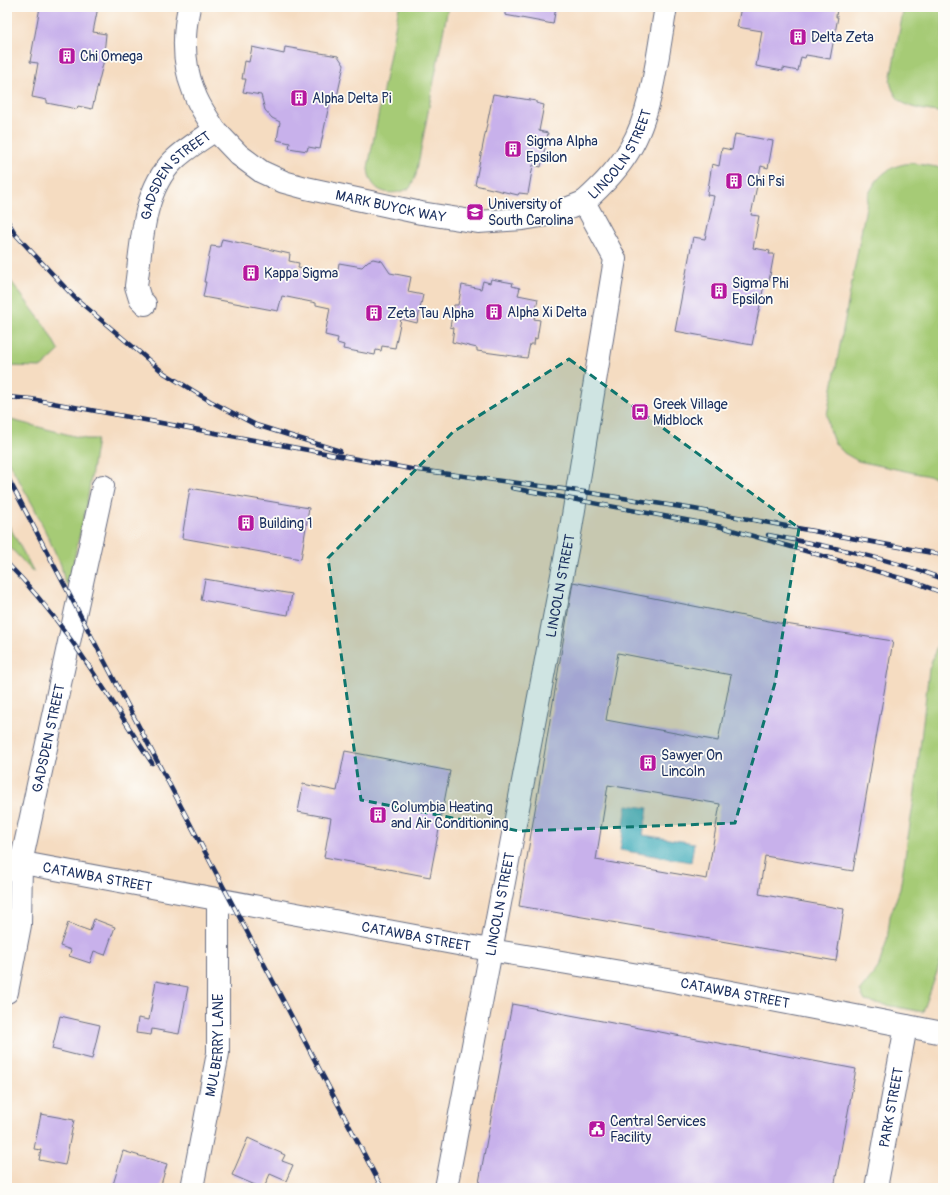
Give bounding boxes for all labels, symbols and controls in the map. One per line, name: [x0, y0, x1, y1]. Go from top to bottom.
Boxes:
building icon: Delta Zeta: [788, 27, 808, 47]
place label: Delta Zeta: [811, 29, 874, 46]
building icon: Chi Omega: [57, 46, 77, 66]
place label: Chi Omega: [80, 48, 143, 65]
building icon: Alpha Delta Pi: [289, 88, 309, 108]
place label: Alpha Delta Pi: [312, 90, 392, 107]
street label: LINCOLN STREET: [585, 107, 655, 203]
street label: GADSDEN STREET: [137, 127, 214, 222]
place label: Sigma Alpha Epsilon: [526, 133, 598, 166]
building icon: Sigma Alpha Epsilon: [503, 139, 523, 159]
building icon: Chi Psi: [724, 171, 744, 191]
place label: Chi Psi: [747, 173, 785, 190]
street label: MARK BUYCK WAY: [334, 187, 447, 226]
place label: University of South Carolina: [488, 196, 573, 229]
school or university icon: University of South Carolina: [465, 202, 485, 222]
building icon: Kappa Sigma: [241, 263, 261, 283]
place label: Kappa Sigma: [264, 265, 338, 282]
place label: Sigma Phi Epsilon: [732, 275, 789, 308]
building icon: Sigma Phi Epsilon: [709, 281, 729, 301]
building icon: Alpha Xi Delta: [484, 302, 504, 322]
building icon: Zeta Tau Alpha: [364, 303, 384, 323]
place label: Alpha Xi Delta: [507, 304, 587, 321]
place label: Zeta Tau Alpha: [387, 305, 474, 322]
place label: Greek Village Midblock: [653, 396, 728, 429]
bus stop icon: Greek Village Midblock: [630, 402, 650, 422]
building icon: Building 1: [236, 513, 256, 533]
place label: Building 1: [259, 515, 312, 532]
street label: LINCOLN STREET: [542, 532, 579, 639]
street label: GADSDEN STREET: [29, 682, 69, 794]
place label: Sawyer On Lincoln: [661, 747, 723, 780]
building icon: Sawyer On Lincoln: [638, 753, 658, 773]
place label: Columbia Heating and Air Conditioning: [391, 799, 509, 832]
building icon: Columbia Heating and Air Conditioning: [368, 805, 388, 825]
street label: LINCOLN STREET: [482, 851, 518, 957]
street label: CATAWBA STREET: [41, 859, 154, 896]
street label: CATAWBA STREET: [360, 918, 472, 955]
street label: CATAWBA STREET: [679, 974, 791, 1012]
street label: MULBERRY LANE: [202, 994, 227, 1098]
street label: PARK STREET: [876, 1066, 907, 1149]
place label: Central Services Facility: [610, 1113, 706, 1146]
public building icon: Central Services Facility: [587, 1119, 607, 1139]

